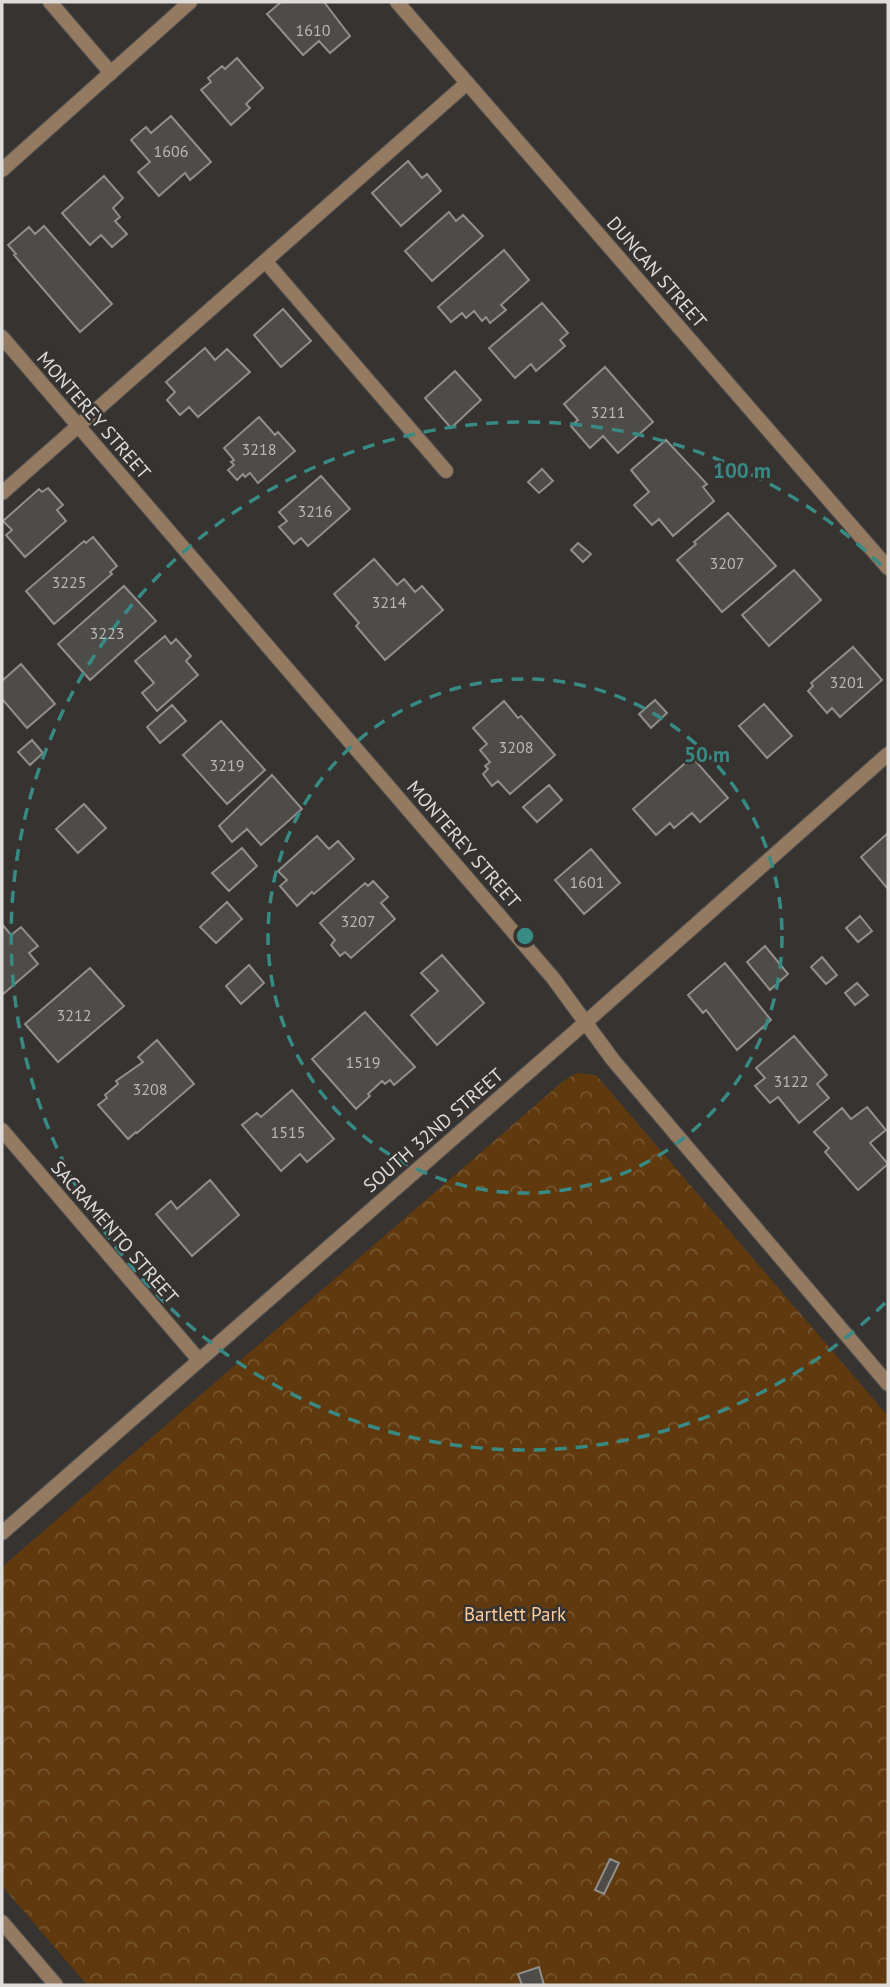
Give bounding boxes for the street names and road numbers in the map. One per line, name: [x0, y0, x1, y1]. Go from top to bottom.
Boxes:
street label: DUNCAN STREET: [602, 211, 712, 333]
street label: MONTEREY STREET: [32, 346, 156, 484]
street label: MONTEREY STREET: [402, 775, 526, 913]
street label: SOUTH 32ND STREET: [358, 1062, 508, 1197]
street label: SACRAMENTO STREET: [46, 1155, 184, 1309]

